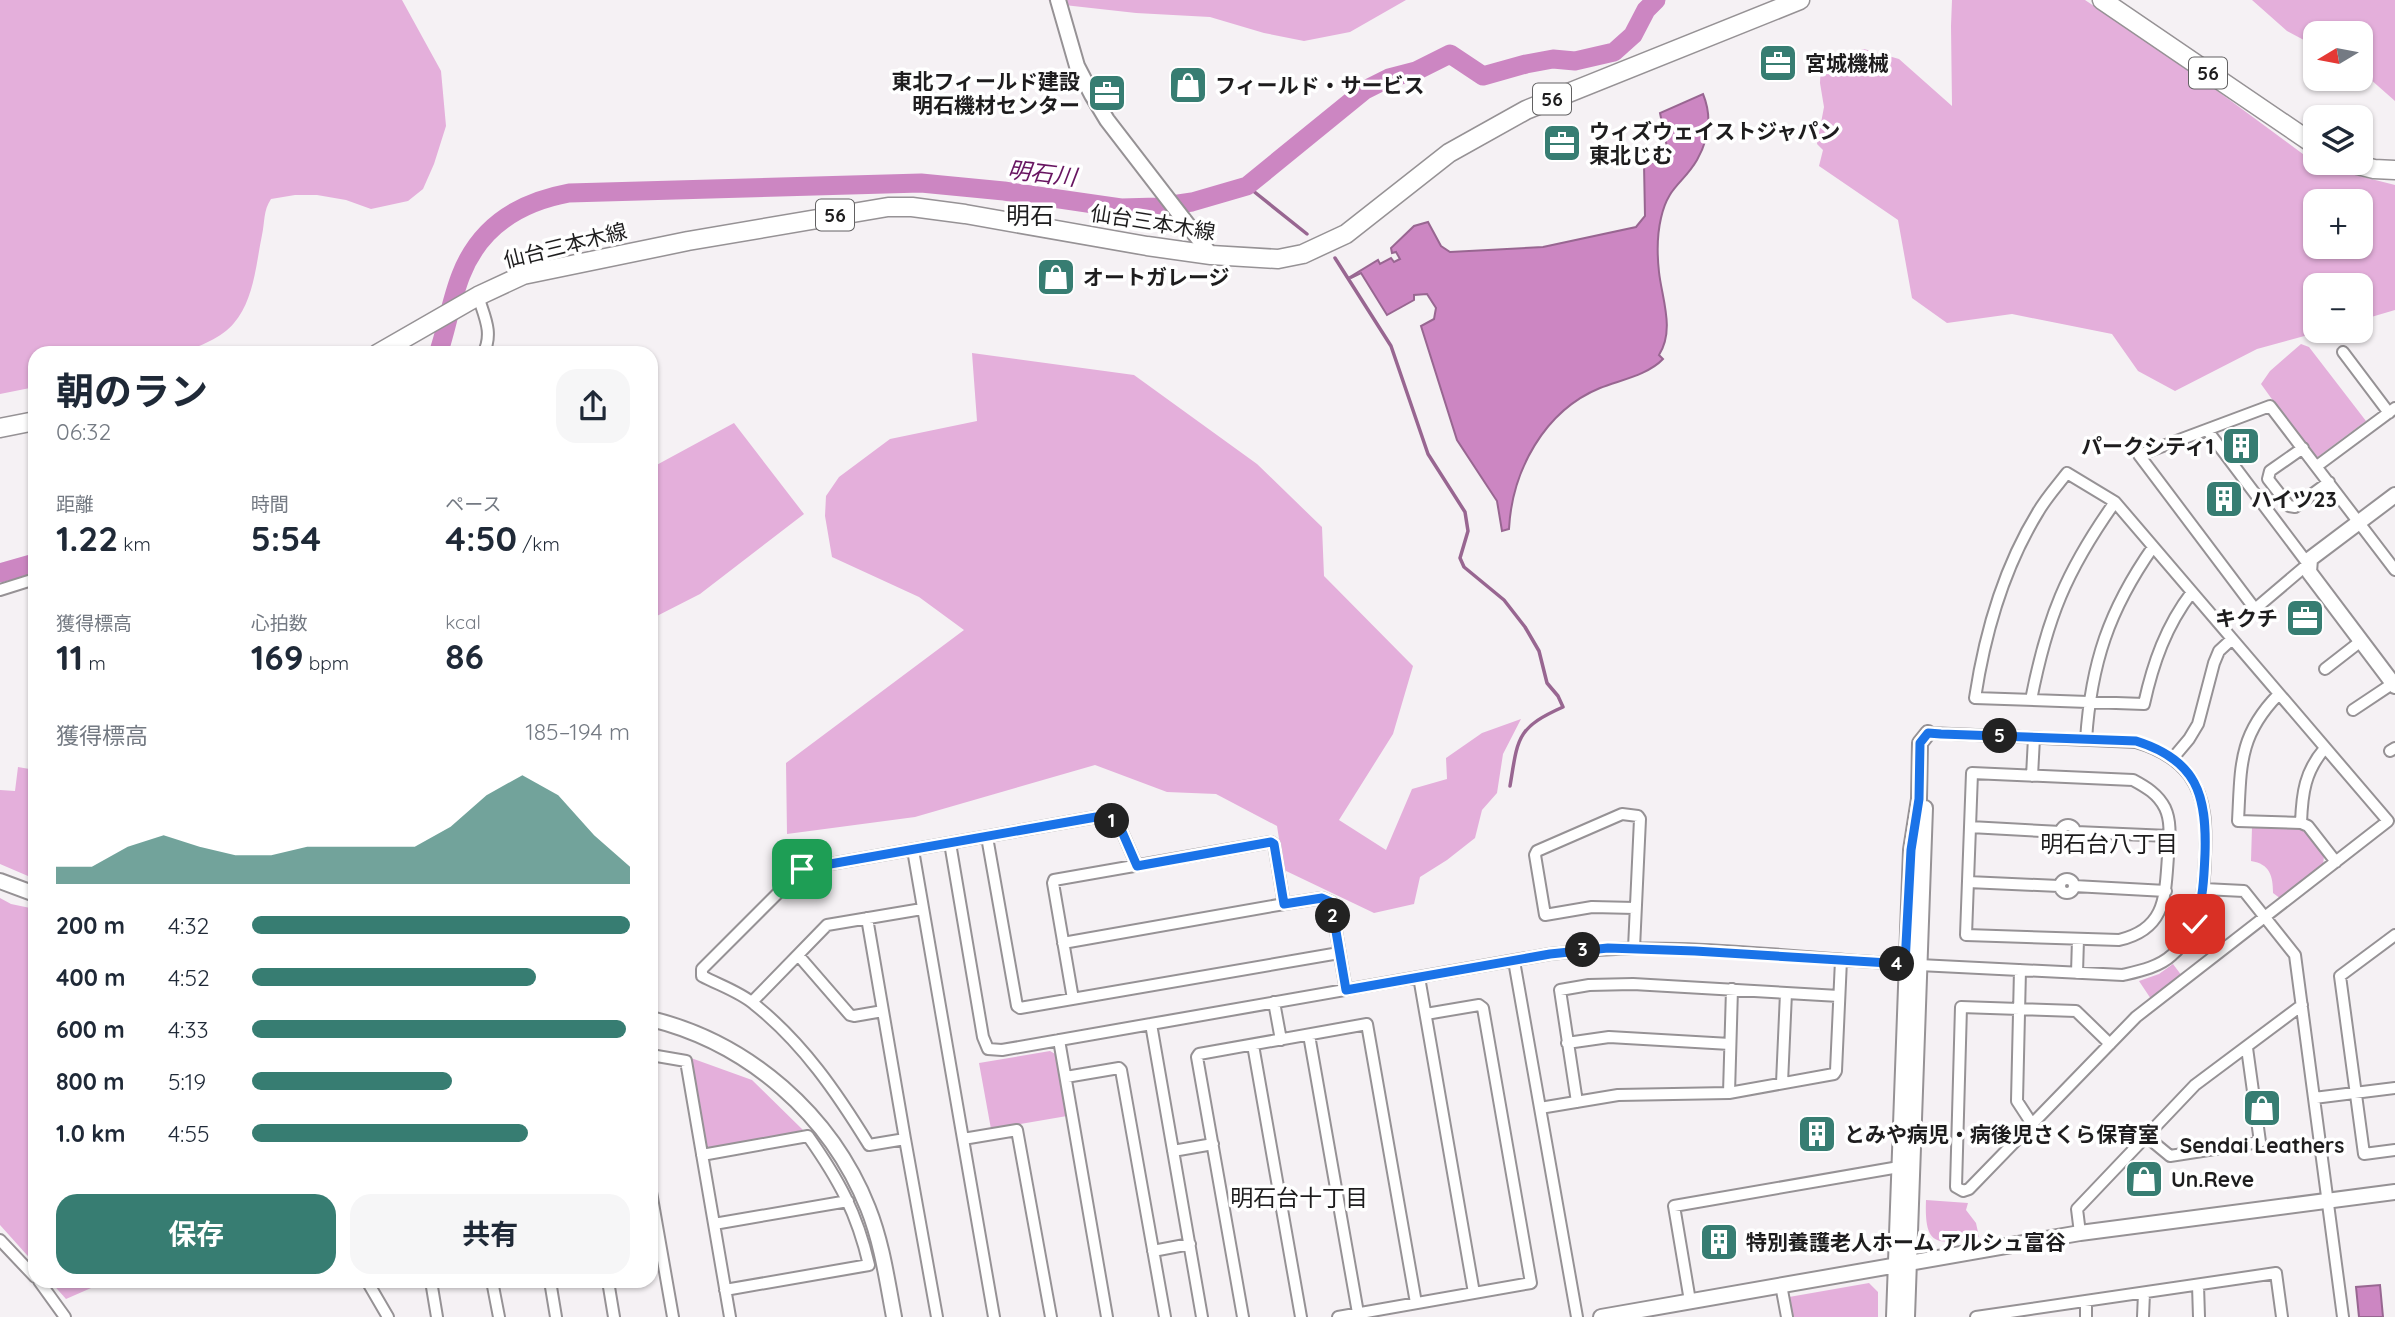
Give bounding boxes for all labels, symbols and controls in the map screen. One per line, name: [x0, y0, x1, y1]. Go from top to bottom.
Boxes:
north arrow: [2303, 21, 2373, 91]
map controls: [2303, 21, 2373, 343]
office icon: 宮城機械: [1757, 42, 1799, 84]
place label: 宮城機械: [1805, 50, 1889, 76]
road number: 56: [2189, 58, 2227, 88]
shop icon: フィールド・サービス: [1167, 64, 1209, 106]
place label: 東北フィールド建設 明石機材センター: [891, 68, 1080, 118]
office icon: 東北フィールド建設 明石機材センター: [1086, 72, 1128, 114]
place label: フィールド・サービス: [1215, 72, 1425, 98]
road number: 56: [1533, 83, 1571, 114]
button: layers: [2303, 105, 2373, 175]
place label: ウィズウェイストジャパン 東北じむ: [1589, 118, 1840, 168]
office icon: ウィズウェイストジャパン 東北じむ: [1541, 122, 1583, 164]
water label: 明石川: [1006, 154, 1081, 192]
button: +: [2303, 189, 2373, 259]
street label: 仙台三本木線: [1089, 199, 1217, 245]
road number: 56: [816, 200, 854, 230]
district label: 明石: [1006, 200, 1054, 230]
street label: 仙台三本木線: [501, 217, 629, 273]
shop icon: オートガレージ: [1035, 256, 1077, 298]
place label: オートガレージ: [1083, 264, 1230, 290]
button: −: [2303, 273, 2373, 343]
text: 朝のラン: [56, 367, 208, 415]
button: share: [556, 369, 630, 443]
text: 06:32: [56, 417, 111, 446]
building icon: パークシティ1: [2220, 425, 2262, 467]
place label: パークシティ1: [2081, 433, 2214, 459]
building icon: ハイツ23: [2203, 478, 2245, 520]
place label: ハイツ23: [2251, 486, 2337, 512]
text: 距離: [56, 492, 94, 516]
text: 時間: [251, 492, 289, 516]
text: ペース: [445, 492, 501, 516]
text: 1.22: [56, 516, 118, 560]
text: 5:54: [251, 516, 321, 560]
text: 4:50: [445, 516, 517, 560]
text: km: [118, 532, 151, 556]
text: /km: [517, 532, 560, 556]
office icon: キクチ: [2284, 597, 2326, 639]
place label: キクチ: [2215, 605, 2278, 631]
text: kcal: [445, 610, 481, 634]
text: 獲得標高: [56, 611, 132, 635]
text: 心拍数: [251, 611, 308, 635]
text: 86: [445, 634, 484, 678]
text: 11: [56, 635, 83, 679]
text: 169: [251, 635, 304, 679]
text: m: [83, 651, 106, 675]
text: bpm: [304, 651, 349, 675]
text: 185–194 m: [525, 717, 630, 746]
pin: 5: [1982, 718, 2018, 754]
text: 獲得標高: [56, 721, 148, 750]
text: 5: [1994, 723, 2005, 747]
pin: 1: [1094, 804, 1130, 838]
text: 1: [1108, 808, 1115, 832]
district label: 明石台八丁目: [2040, 829, 2178, 858]
pin: [772, 839, 832, 899]
icon: arrive: [783, 850, 821, 888]
pin: [2165, 894, 2225, 954]
pin: 2: [1316, 898, 1350, 934]
text: 2: [1327, 903, 1338, 927]
icon: check: [2176, 905, 2214, 943]
text: 200 m: [56, 911, 125, 940]
text: 4:32: [168, 911, 209, 940]
pin: 3: [1566, 932, 1600, 968]
text: 3: [1577, 937, 1588, 961]
pin: 4: [1880, 946, 1914, 982]
text: 4: [1891, 951, 1902, 975]
text: 400 m: [56, 963, 125, 992]
text: 4:52: [168, 963, 210, 992]
text: 600 m: [56, 1015, 125, 1044]
text: 4:33: [168, 1015, 209, 1044]
text: 800 m: [56, 1067, 125, 1096]
text: 5:19: [168, 1067, 206, 1096]
shop icon: Sendai Leathers: [2241, 1087, 2283, 1129]
building icon: とみや病児・病後児さくら保育室: [1796, 1113, 1838, 1155]
text: 1.0 km: [56, 1119, 126, 1148]
text: 4:55: [168, 1119, 210, 1148]
place label: とみや病児・病後児さくら保育室: [1844, 1121, 2159, 1147]
place label: Sendai Leathers: [2180, 1132, 2344, 1158]
shop icon: Un.Reve: [2123, 1158, 2165, 1200]
place label: Un.Reve: [2171, 1166, 2254, 1192]
district label: 明石台十丁目: [1230, 1183, 1368, 1212]
button: 保存: [56, 1194, 336, 1274]
button: 共有: [350, 1194, 630, 1274]
building icon: 特別養護老人ホーム アルシュ富谷: [1698, 1221, 1740, 1263]
place label: 特別養護老人ホーム アルシュ富谷: [1746, 1229, 2066, 1255]

